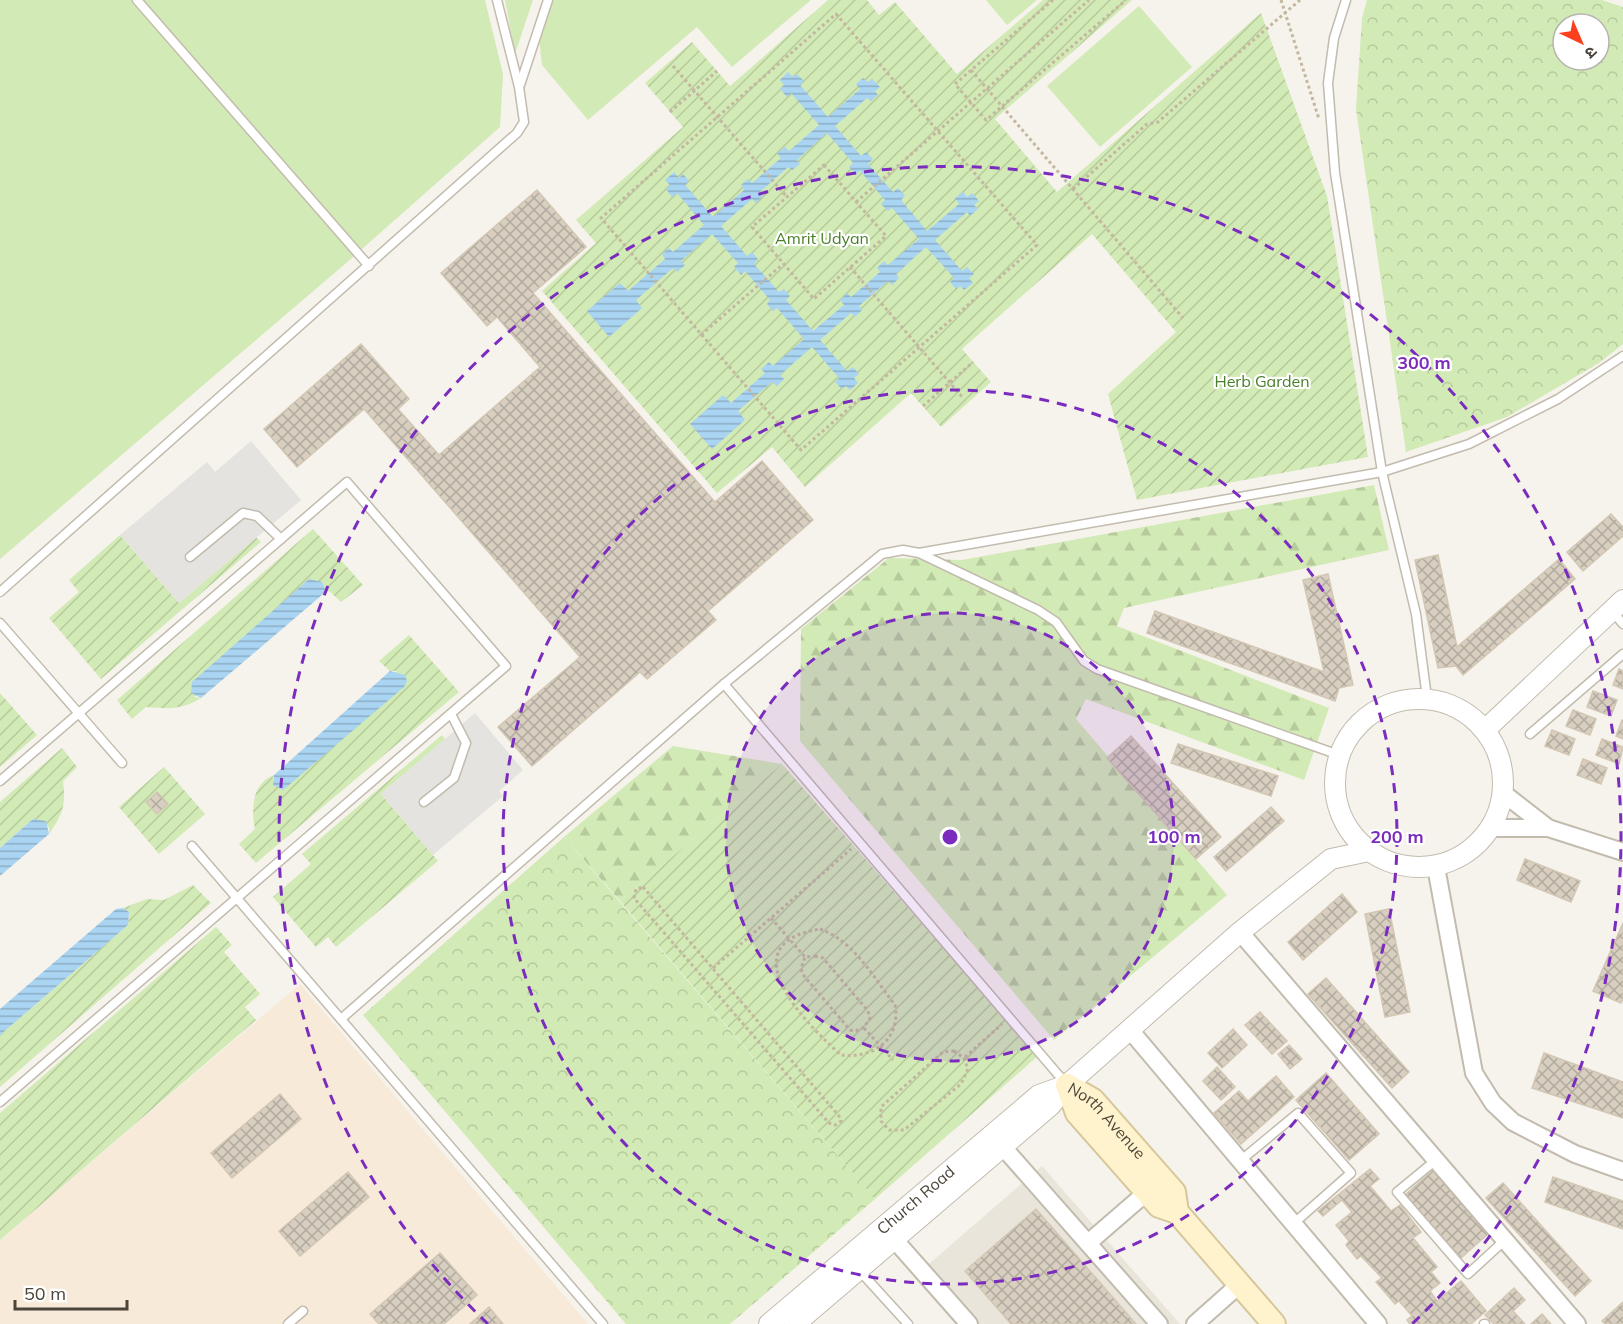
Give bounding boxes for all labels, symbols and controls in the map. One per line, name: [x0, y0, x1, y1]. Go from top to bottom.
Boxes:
north arrow: [1551, 12, 1611, 72]
text: उ: [1581, 42, 1602, 64]
park label: Amrit Udyan: [775, 228, 869, 248]
text: 300 m: [1397, 351, 1451, 374]
park label: Herb Garden: [1214, 371, 1310, 391]
text: 100 m: [1147, 825, 1201, 848]
text: 200 m: [1370, 825, 1424, 848]
centre of rings: [940, 827, 960, 847]
street label: North Avenue: [1064, 1078, 1150, 1163]
street label: Church Road: [872, 1161, 959, 1238]
scale bar: [15, 1273, 128, 1311]
text: 50 m: [24, 1282, 66, 1305]

